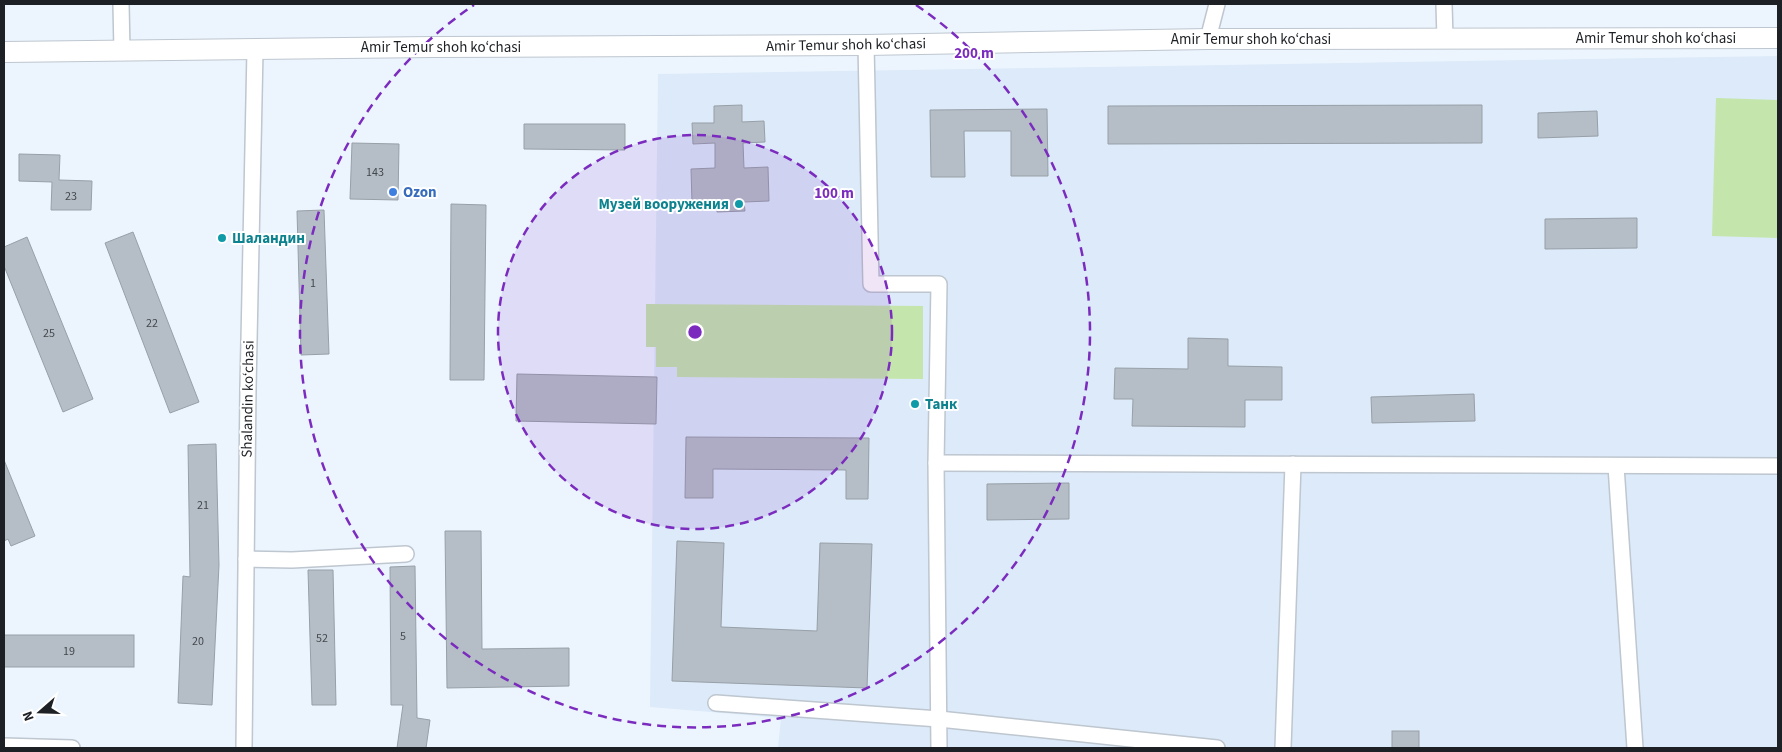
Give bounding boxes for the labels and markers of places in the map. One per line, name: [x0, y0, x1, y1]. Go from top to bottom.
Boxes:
place label: Ozon: [403, 182, 437, 203]
marker: Ozon: [387, 186, 399, 198]
place label: Музей вооружения: [598, 194, 729, 215]
marker: Музей вооружения: [733, 198, 745, 210]
place label: Шаландин: [232, 228, 305, 249]
marker: Шаландин: [216, 232, 228, 244]
centre of rings: [686, 323, 704, 341]
place label: Танк: [925, 394, 958, 415]
marker: Танк: [909, 398, 921, 410]

